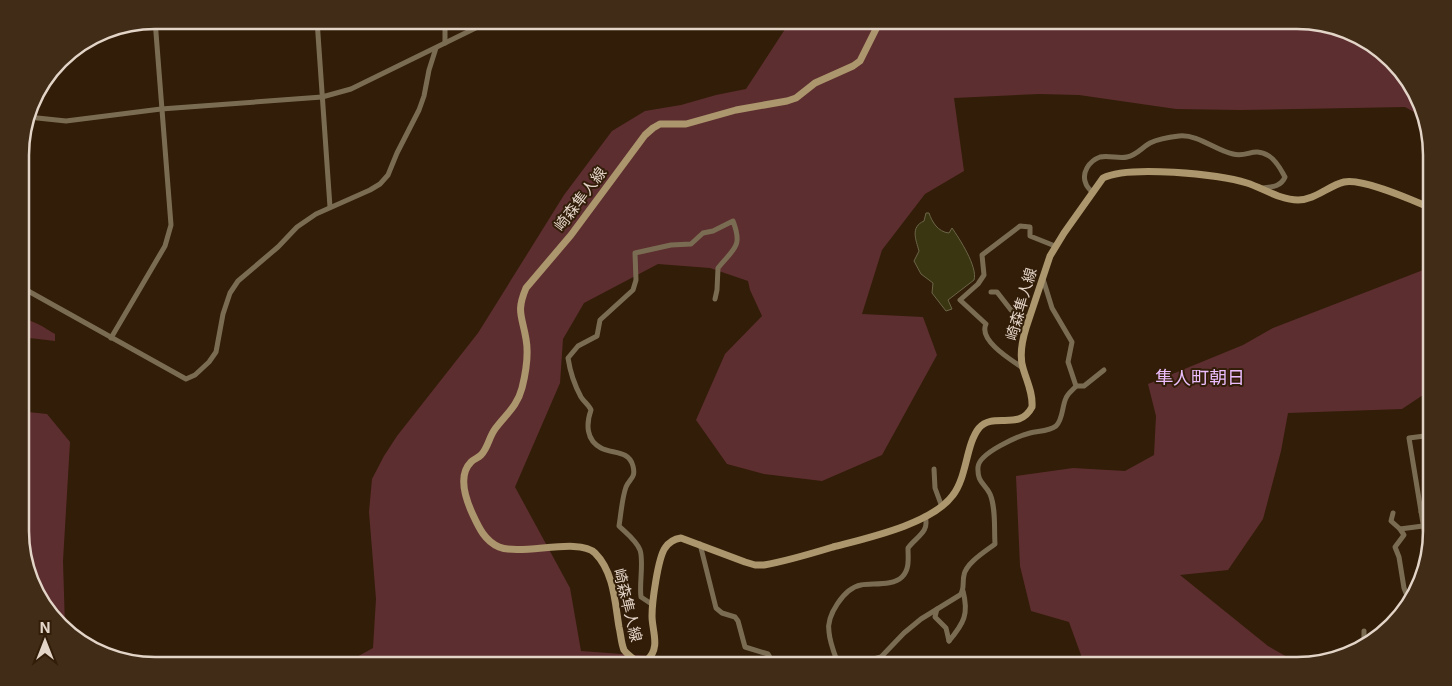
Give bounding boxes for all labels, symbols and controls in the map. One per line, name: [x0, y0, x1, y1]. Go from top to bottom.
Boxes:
street label: 崎森隼人線: [550, 163, 610, 235]
street label: 崎森隼人線: [1002, 265, 1040, 343]
district label: 隼人町朝日: [1155, 367, 1245, 388]
street label: 崎森隼人線: [610, 566, 646, 644]
north arrow: [20, 616, 70, 666]
text: N: [40, 619, 50, 636]

